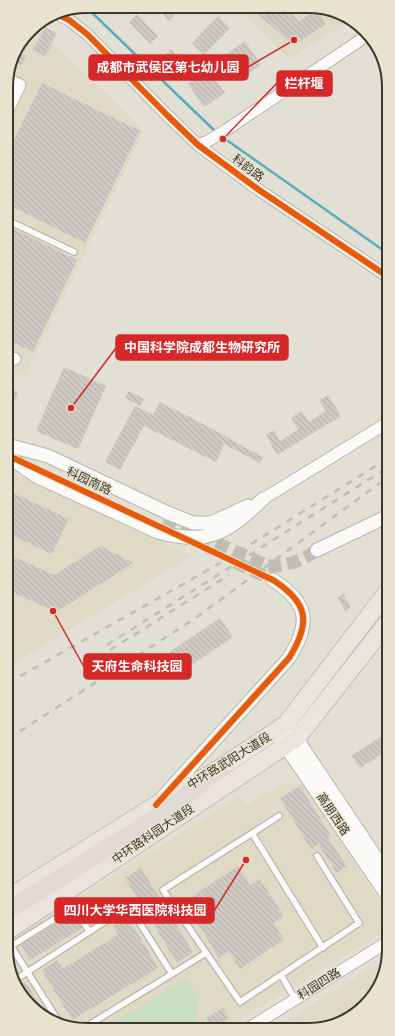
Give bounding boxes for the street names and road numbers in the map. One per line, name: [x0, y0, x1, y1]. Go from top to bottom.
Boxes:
street label: 科韵路: [229, 152, 267, 184]
street label: 科园南路: [64, 465, 114, 497]
street label: 中环路武阳大道段: [185, 730, 273, 792]
street label: 高朋西路: [314, 790, 352, 838]
street label: 中环路科园大道段: [109, 801, 197, 867]
street label: 科园四路: [295, 965, 343, 1003]

